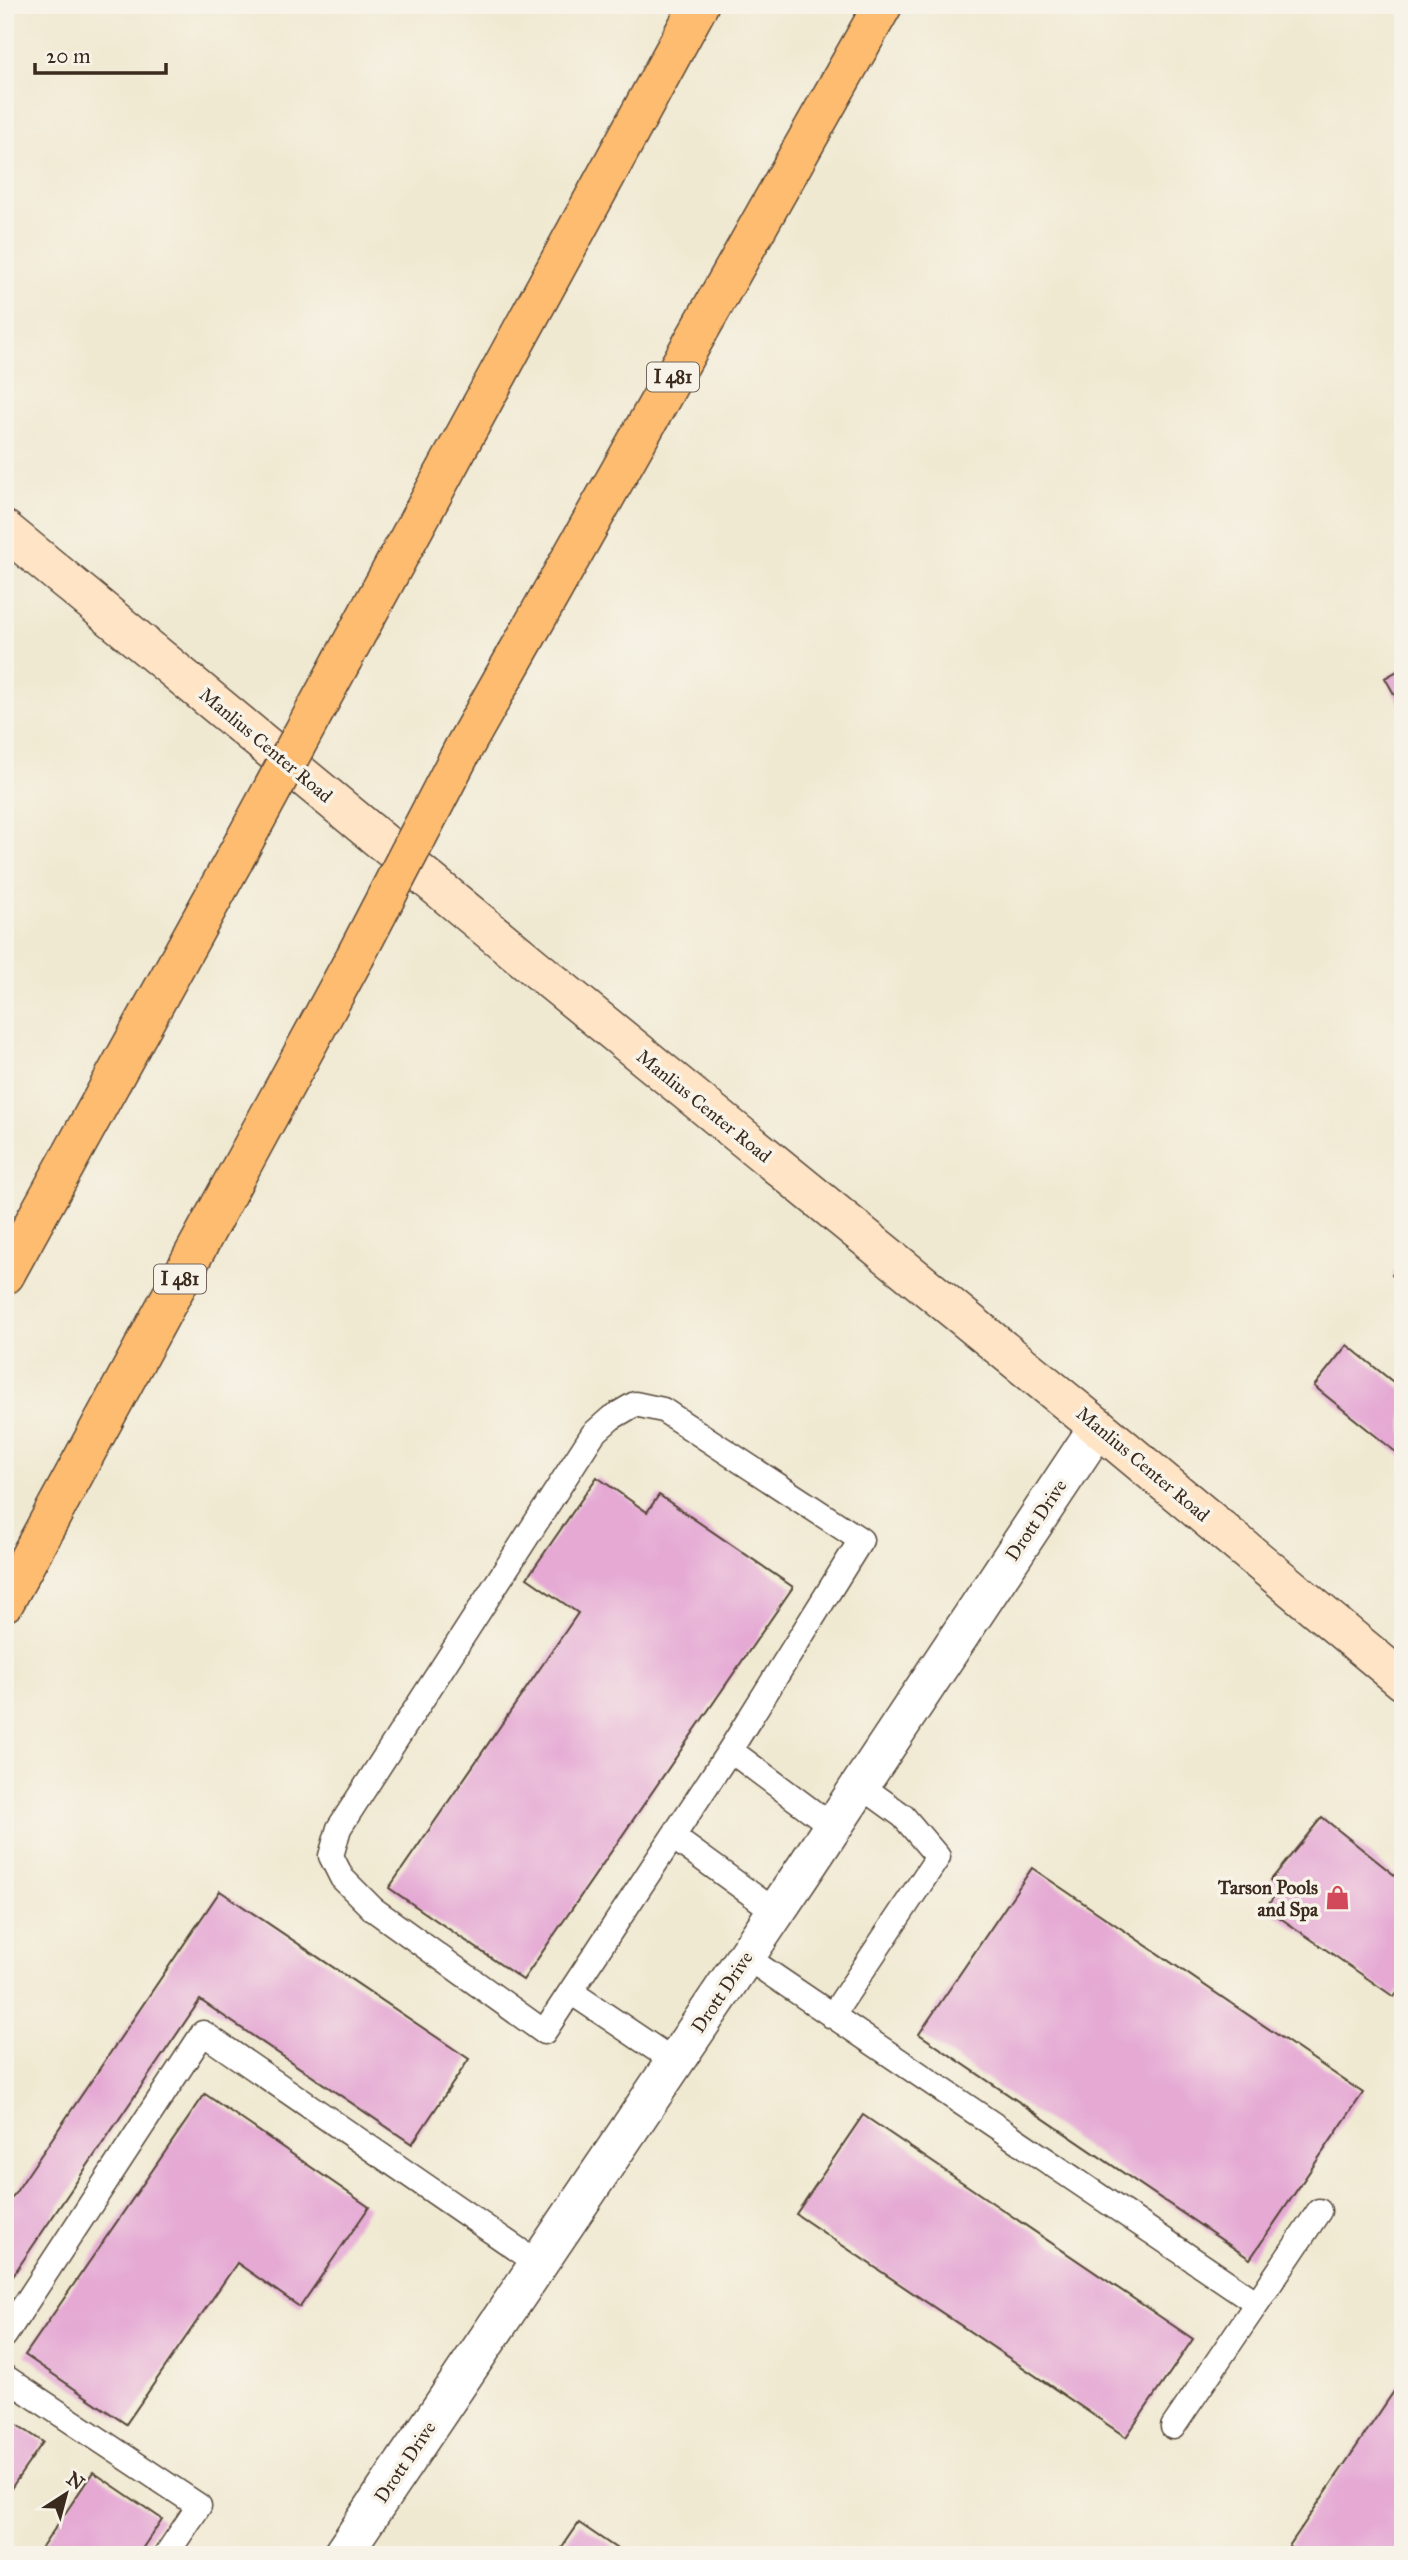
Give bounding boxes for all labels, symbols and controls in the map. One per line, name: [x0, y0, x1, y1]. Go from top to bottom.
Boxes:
scale bar: [35, 32, 166, 76]
text: 20 m: [46, 43, 91, 69]
road number: I 481: [647, 362, 699, 391]
street label: Manlius Center Road: [195, 683, 338, 808]
street label: Manlius Center Road: [632, 1045, 776, 1168]
road number: I 481: [154, 1264, 206, 1294]
street label: Manlius Center Road: [1072, 1402, 1215, 1527]
street label: Drott Drive: [1000, 1475, 1072, 1565]
place label: Tarson Pools and Spa: [1217, 1876, 1319, 1922]
shop icon: Tarson Pools and Spa: [1324, 1884, 1352, 1912]
street label: Drott Drive: [686, 1947, 758, 2037]
street label: Drott Drive: [369, 2417, 441, 2507]
north arrow: [32, 2458, 102, 2528]
text: N: [62, 2467, 89, 2495]

